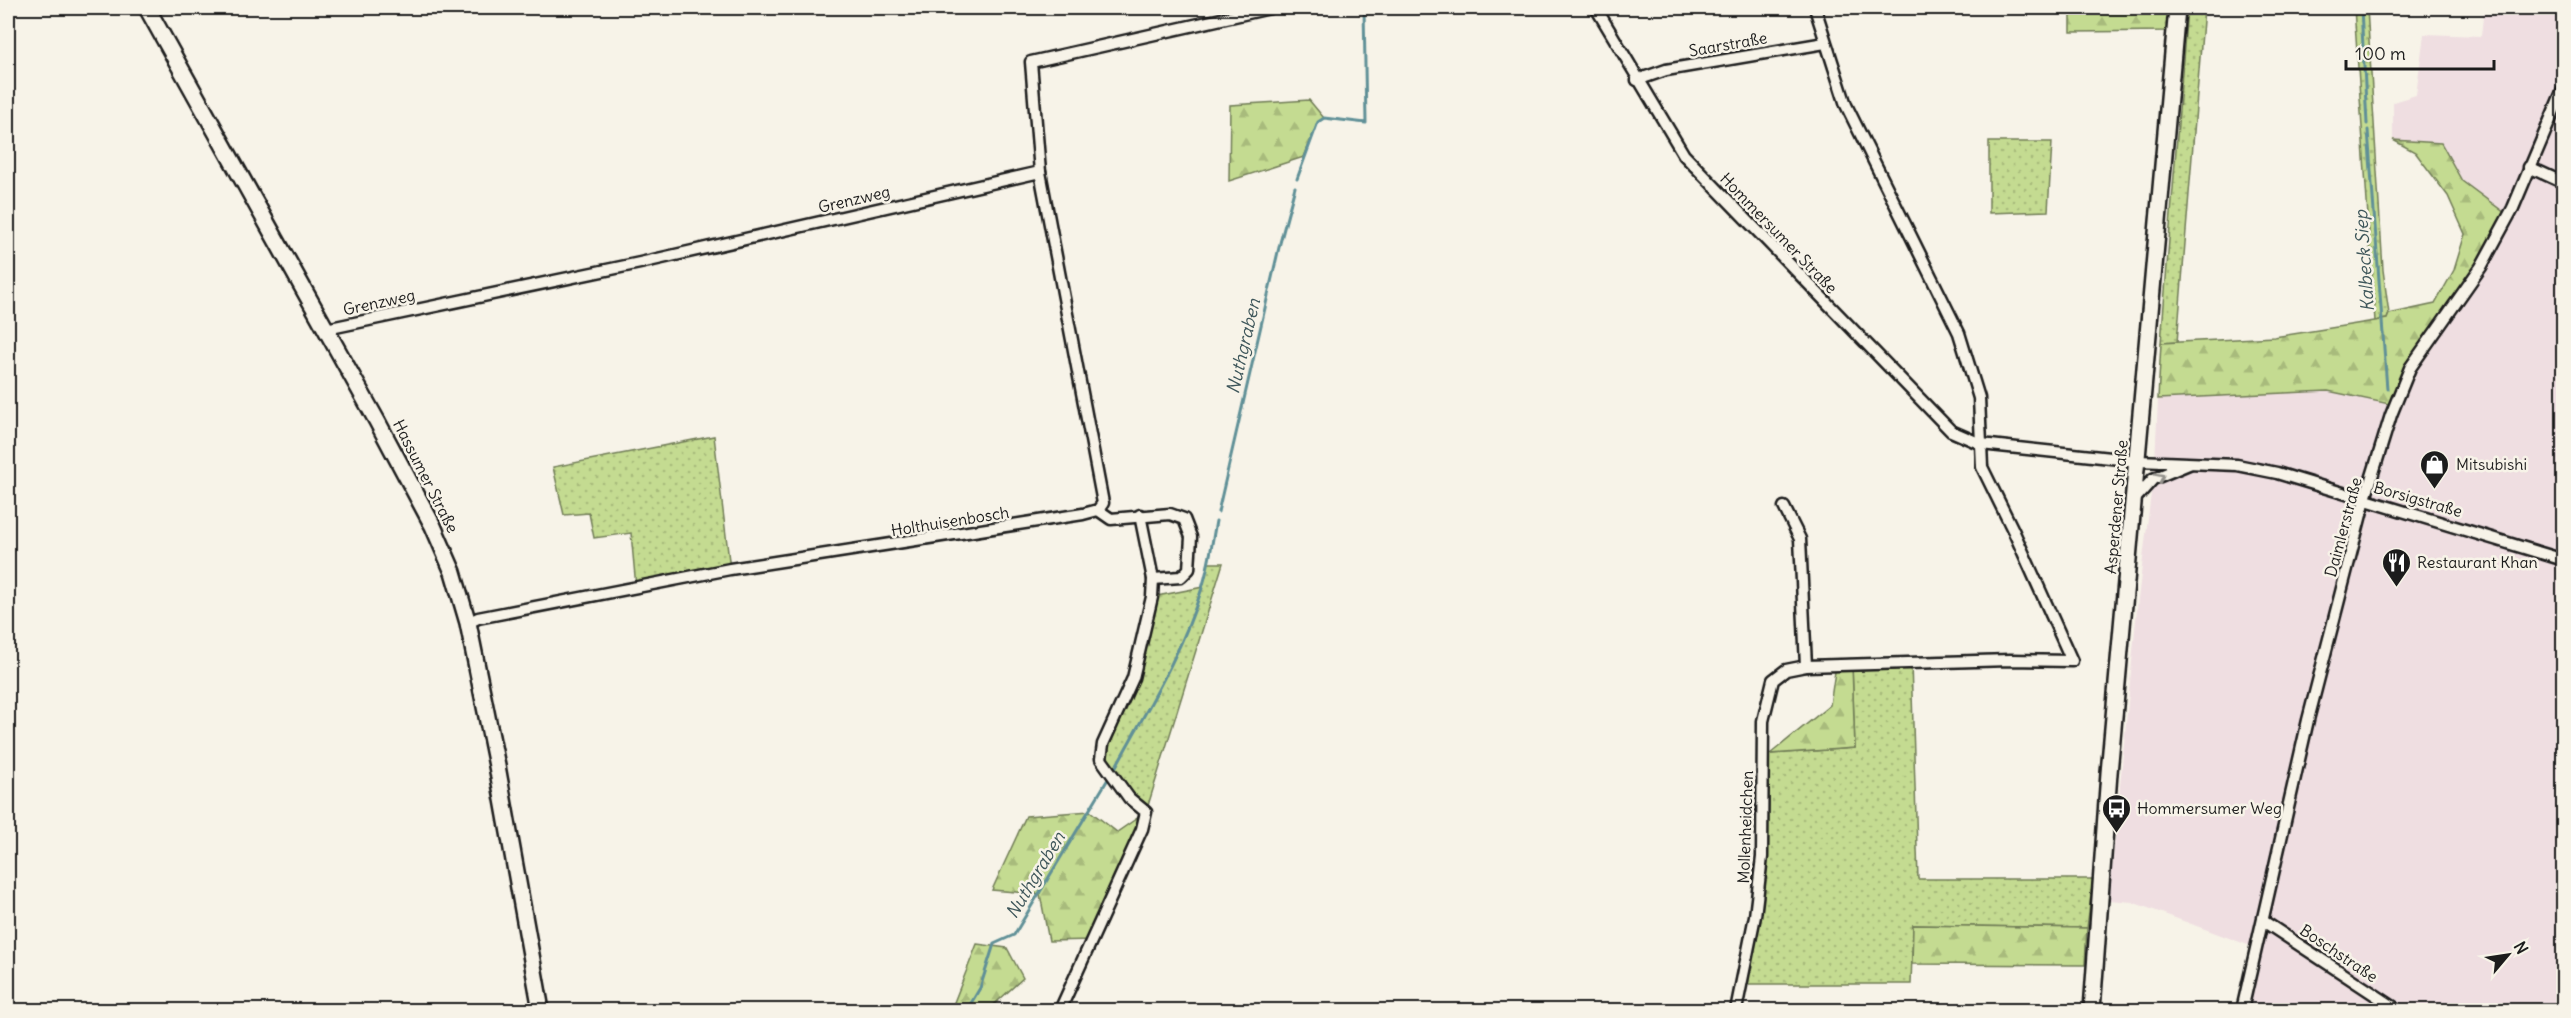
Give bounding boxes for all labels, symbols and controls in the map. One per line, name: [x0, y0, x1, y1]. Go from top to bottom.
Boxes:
street label: Saarstraße: [1687, 27, 1769, 61]
scale bar: [2346, 33, 2494, 71]
text: 100 m: [2355, 42, 2406, 65]
street label: Hommersumer Straße: [1716, 168, 1842, 298]
street label: Grenzweg: [816, 181, 892, 217]
water label: Kalbeck Siep: [2349, 209, 2379, 312]
street label: Grenzweg: [341, 285, 417, 319]
water label: Nuthgraben: [1221, 296, 1265, 396]
street label: Hassumer Straße: [389, 416, 463, 536]
street label: Asperdener Straße: [2100, 439, 2132, 575]
shop icon: Mitsubishi: [2419, 448, 2451, 490]
place label: Mitsubishi: [2456, 454, 2527, 474]
one-way arrow: [2154, 473, 2165, 484]
street label: Daimlerstraße: [2320, 475, 2366, 579]
street label: Borsigstraße: [2371, 477, 2465, 521]
street label: Holthuisenbosch: [890, 502, 1010, 540]
restaurant icon: Restaurant Khan: [2380, 546, 2412, 588]
place label: Restaurant Khan: [2417, 552, 2538, 572]
street label: Mollenheidchen: [1733, 770, 1757, 884]
bus stop icon: Hommersumer Weg: [2100, 792, 2132, 834]
place label: Hommersumer Weg: [2137, 798, 2282, 818]
water label: Nuthgraben: [1000, 827, 1070, 922]
street label: Boschstraße: [2296, 920, 2382, 986]
north arrow: [2478, 925, 2538, 985]
text: N: [2510, 938, 2533, 957]

